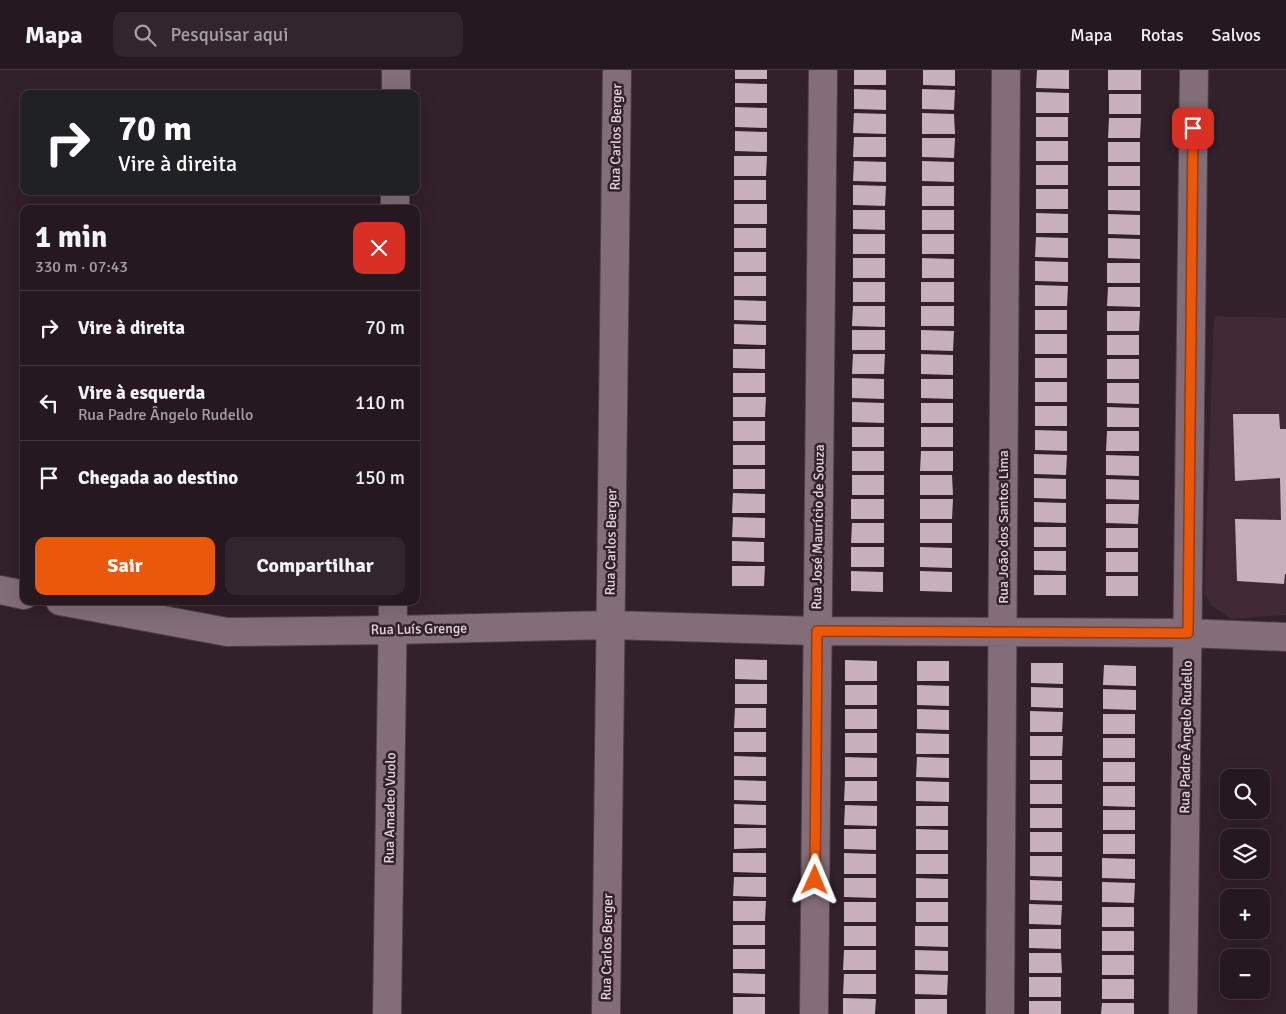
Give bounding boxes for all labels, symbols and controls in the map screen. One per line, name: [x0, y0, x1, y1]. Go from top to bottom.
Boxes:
search box: [113, 12, 463, 57]
text: Mapa: [25, 20, 83, 50]
icon: search: [131, 21, 159, 49]
text: Pesquisar aqui: [171, 23, 288, 47]
text: Mapa: [1070, 24, 1113, 46]
text: Rotas: [1141, 24, 1184, 46]
text: Salvos: [1212, 24, 1261, 46]
street label: Rua Carlos Berger: [607, 82, 625, 191]
text: 70 m: [118, 107, 192, 150]
pin: [1172, 107, 1214, 149]
icon: right: [35, 110, 100, 175]
icon: arrive: [1179, 114, 1207, 142]
text: Vire à direita: [118, 150, 237, 177]
text: 1 min: [35, 219, 107, 256]
button: close: [353, 222, 405, 274]
text: 330 m · 07:43: [35, 257, 128, 277]
icon: right: [35, 314, 63, 342]
text: Vire à direita: [78, 316, 185, 340]
text: 70 m: [365, 316, 405, 340]
text: Vire à esquerda: [78, 381, 205, 405]
icon: left: [35, 389, 63, 417]
text: 110 m: [355, 391, 405, 415]
text: Rua Padre Ângelo Rudello: [78, 405, 253, 425]
street label: Rua José Maurício de Souza: [808, 444, 828, 610]
street label: Rua João dos Santos Lima: [995, 450, 1012, 604]
icon: arrive: [35, 464, 63, 492]
text: Chegada ao destino: [78, 466, 238, 490]
text: 150 m: [355, 466, 405, 490]
street label: Rua Carlos Berger: [602, 487, 620, 596]
button: Sair: [35, 537, 215, 595]
button: Compartilhar: [225, 537, 405, 595]
street label: Rua Luís Grenge: [371, 620, 467, 638]
street label: Rua Padre Ângelo Rudello: [1176, 660, 1196, 814]
street label: Rua Amadeo Vuolo: [381, 752, 399, 864]
map controls: [1220, 769, 1270, 999]
button: search: [1220, 769, 1270, 819]
button: layers: [1220, 829, 1270, 879]
position arrow: [788, 853, 840, 905]
button: +: [1220, 889, 1270, 939]
street label: Rua Carlos Berger: [598, 892, 616, 1001]
button: −: [1220, 949, 1270, 999]

